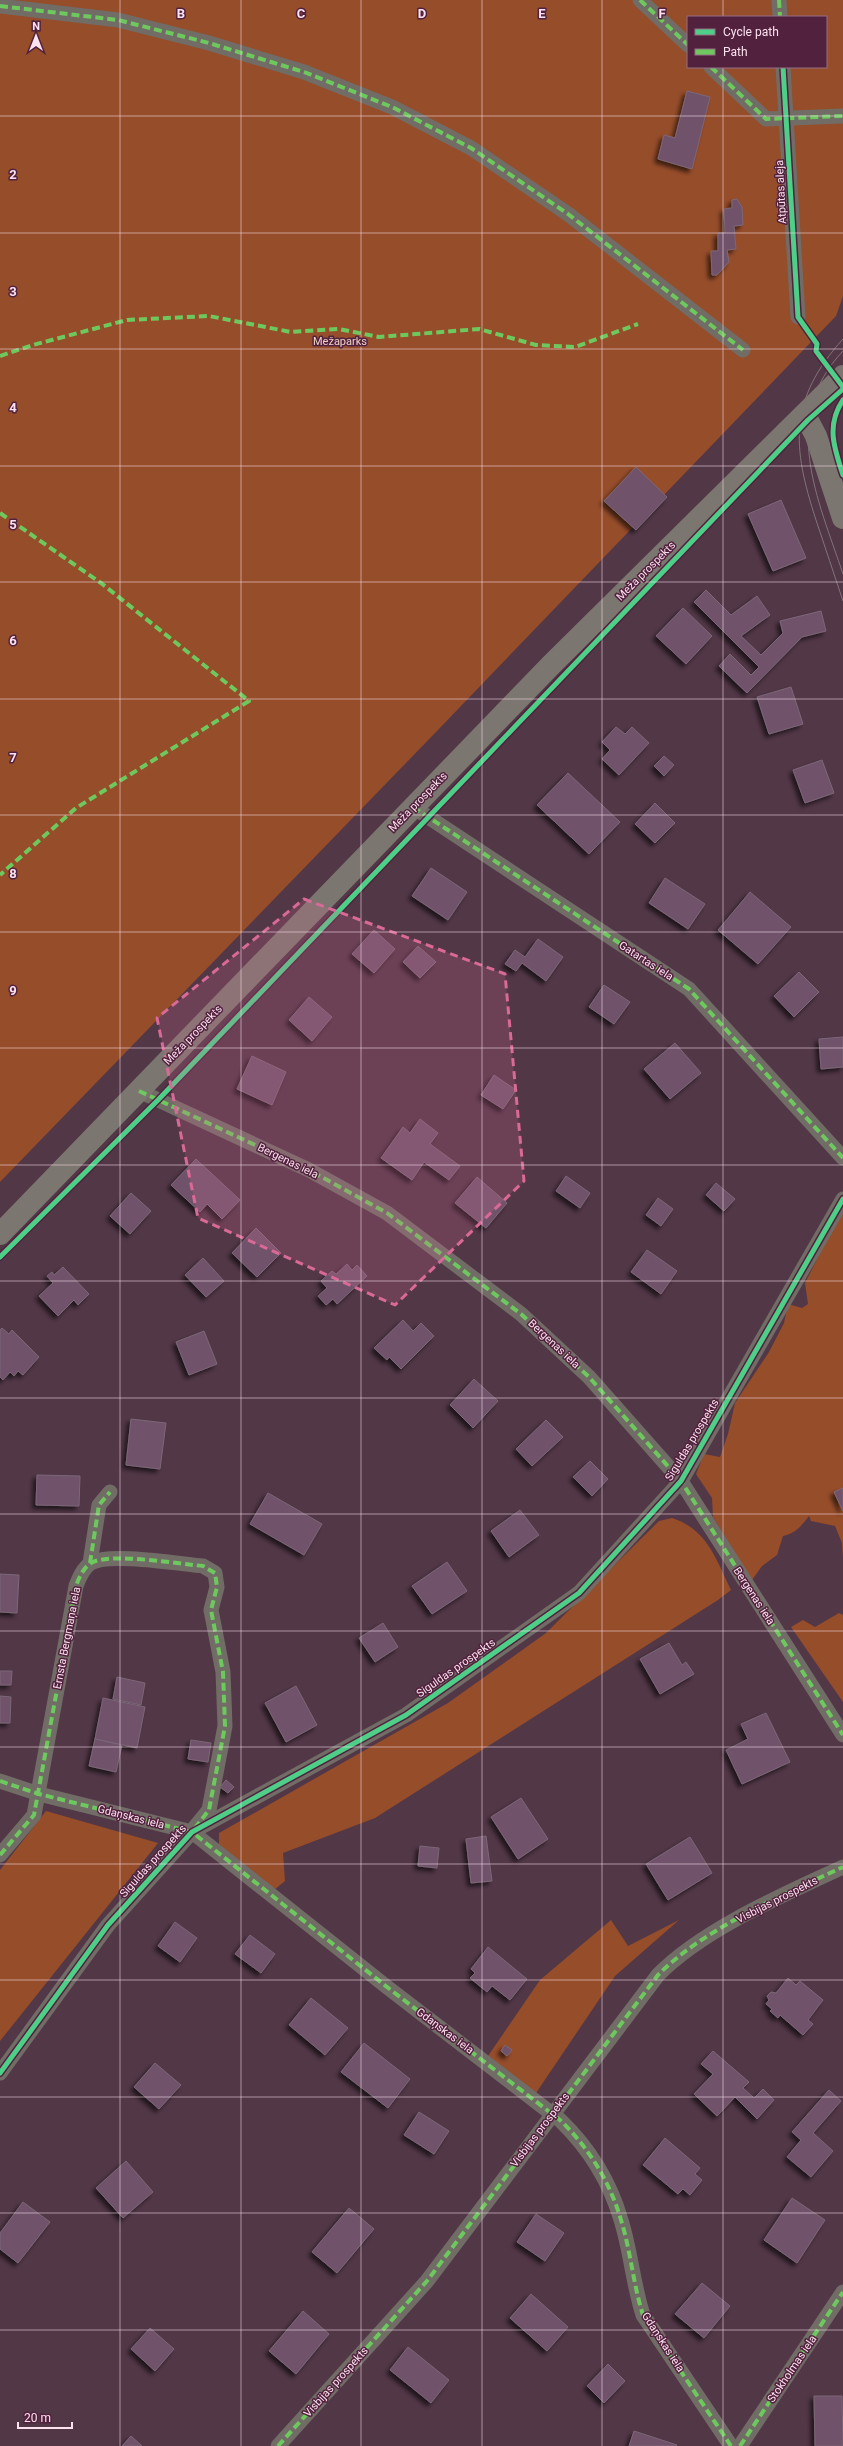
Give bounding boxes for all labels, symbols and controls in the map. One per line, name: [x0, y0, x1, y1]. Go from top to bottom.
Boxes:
text: B: [177, 6, 185, 21]
text: C: [297, 6, 306, 21]
text: D: [418, 6, 426, 21]
text: E: [538, 6, 546, 21]
text: F: [658, 6, 666, 21]
north arrow: [16, 16, 56, 56]
legend: [687, 16, 827, 68]
text: N: [32, 20, 40, 33]
text: Cycle path: [723, 25, 779, 39]
text: Path: [723, 45, 748, 59]
street label: Atpūtas aleja: [773, 160, 789, 224]
text: 2: [9, 167, 17, 182]
text: 3: [9, 284, 17, 299]
park label: Mežaparks: [313, 335, 367, 348]
text: 4: [9, 400, 17, 415]
text: 5: [9, 517, 17, 532]
street label: Meža prospekts: [614, 539, 678, 603]
text: 6: [9, 633, 17, 648]
text: 7: [9, 750, 17, 765]
street label: Meža prospekts: [386, 769, 450, 835]
text: 8: [9, 866, 17, 881]
street label: Gatartas iela: [616, 939, 676, 983]
text: 9: [9, 983, 17, 998]
street label: Meža prospekts: [161, 1002, 225, 1068]
street label: Bergenas iela: [256, 1141, 321, 1181]
street label: Bergenas iela: [525, 1317, 583, 1371]
street label: Siguldas prospekts: [662, 1396, 722, 1483]
street label: Bergenas iela: [731, 1565, 777, 1627]
street label: Ernsta Bergmaņa iela: [51, 1586, 83, 1690]
street label: Siguldas prospekts: [414, 1636, 498, 1700]
street label: Gdaņskas iela: [96, 1802, 166, 1832]
street label: Siguldas prospekts: [117, 1822, 189, 1900]
street label: Visbijas prospekts: [734, 1874, 820, 1926]
street label: Gdaņskas iela: [414, 2005, 476, 2057]
street label: Visbijas prospekts: [508, 2090, 572, 2170]
street label: Gdaņskas iela: [639, 2310, 687, 2374]
street label: Stokholmas iela: [765, 2333, 819, 2405]
street label: Visbijas prospekts: [301, 2344, 371, 2420]
scale bar: [18, 2404, 72, 2430]
text: 20 m: [24, 2411, 51, 2425]

